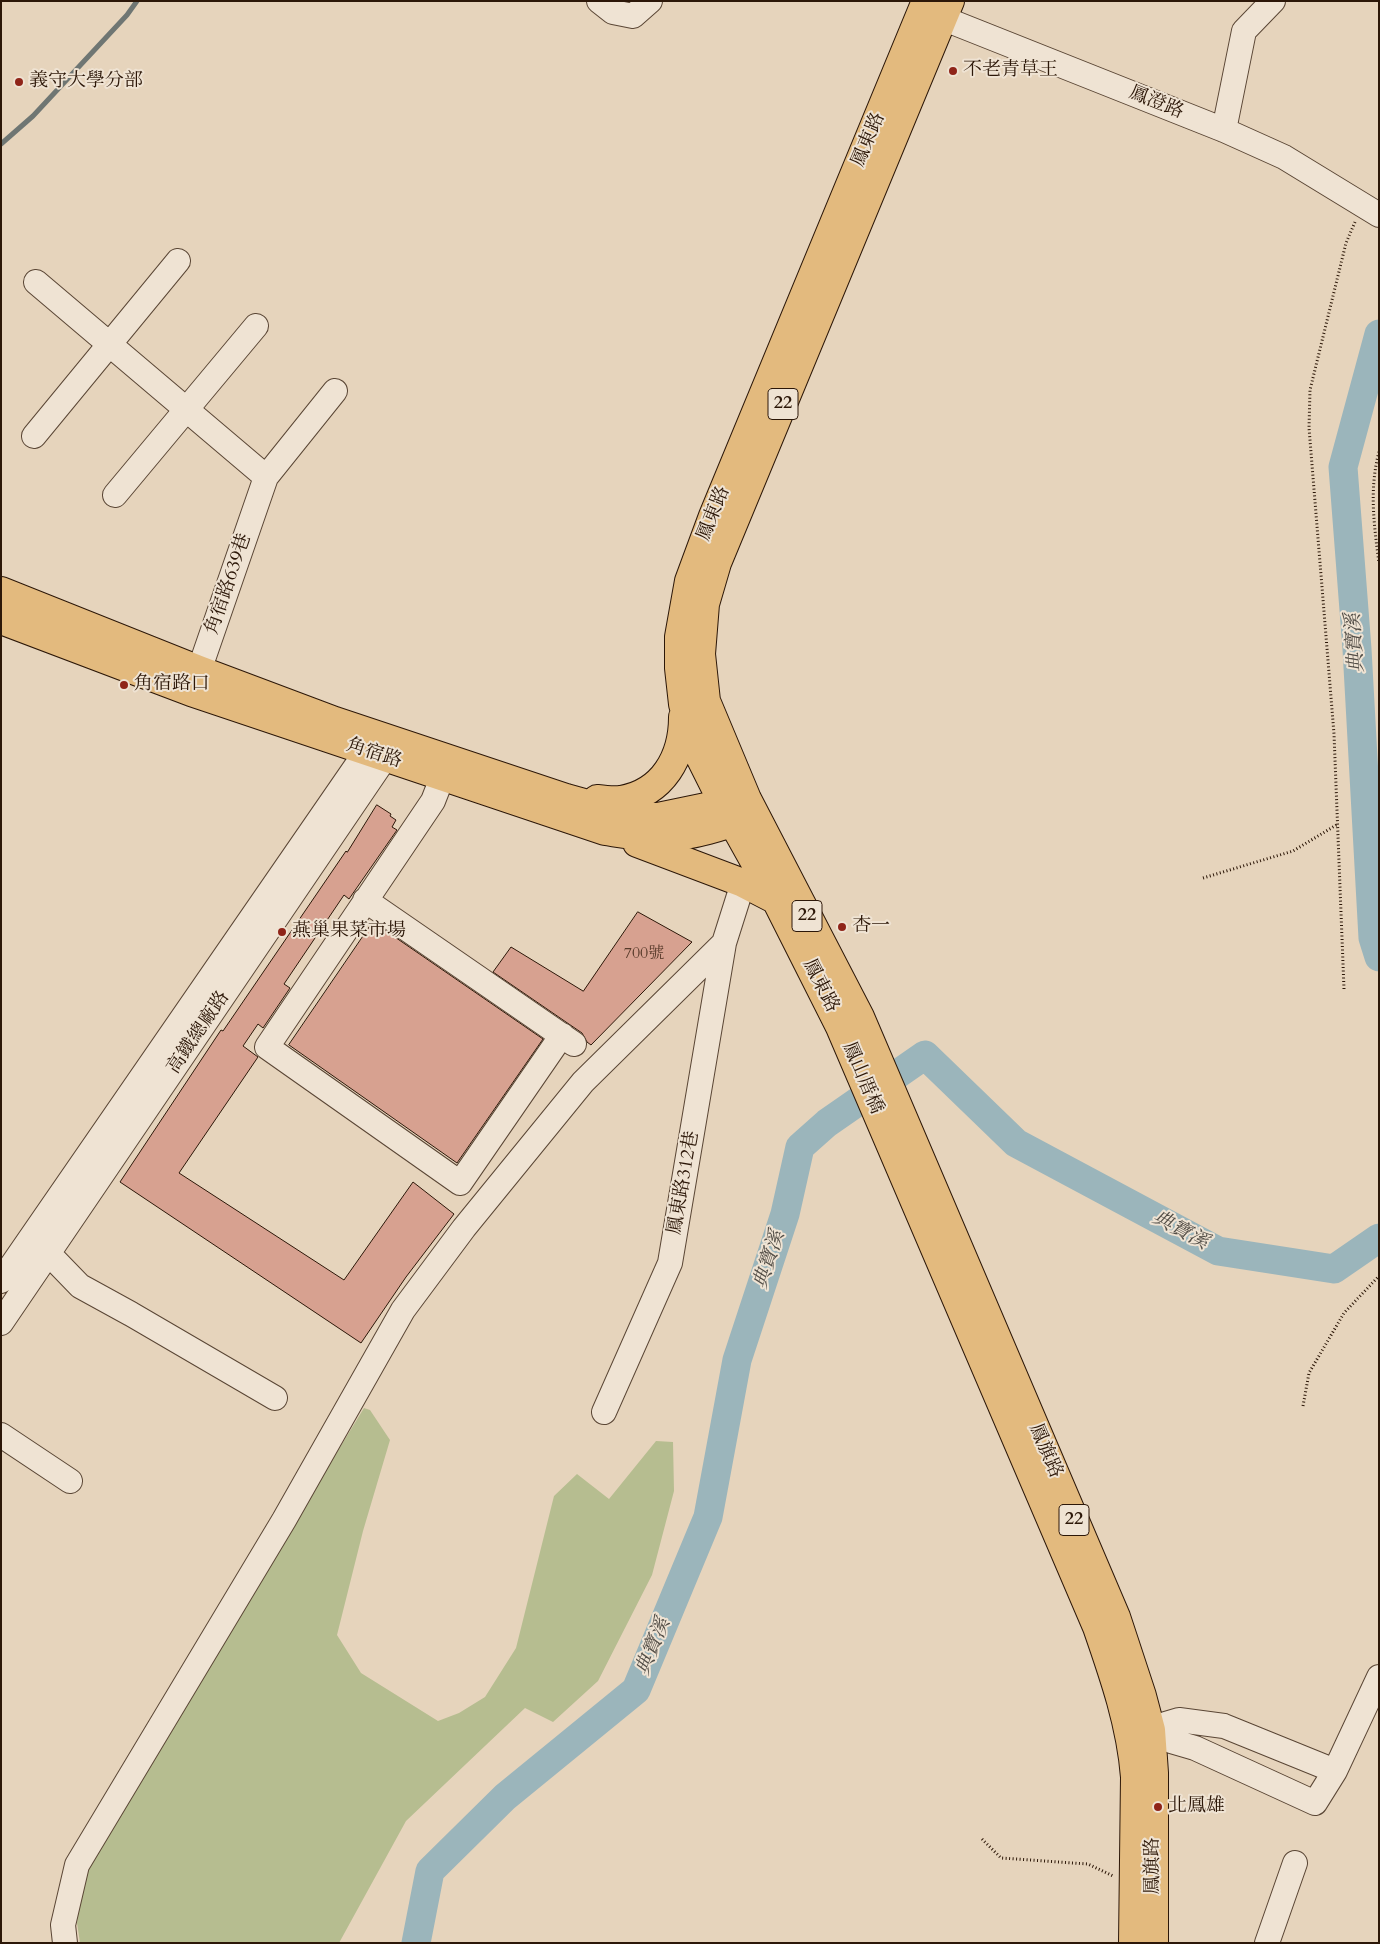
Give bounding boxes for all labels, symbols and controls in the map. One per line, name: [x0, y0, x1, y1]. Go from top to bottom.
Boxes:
place label: 不老青草王: [963, 60, 1058, 82]
marker: 不老青草王: [947, 65, 959, 77]
place label: 義守大學分部: [29, 71, 143, 93]
marker: 義守大學分部: [13, 76, 25, 88]
street label: 鳳澄路: [1125, 82, 1187, 124]
street label: 鳳東路: [847, 109, 891, 171]
road number: 22: [768, 388, 798, 419]
street label: 鳳東路: [693, 483, 735, 545]
street label: 角宿路639巷: [201, 531, 257, 637]
water label: 典寶溪: [1342, 612, 1370, 674]
place label: 角宿路口: [134, 674, 210, 696]
marker: 角宿路口: [118, 679, 130, 691]
street label: 角宿路: [343, 734, 405, 774]
road number: 22: [792, 900, 822, 931]
place label: 杏一: [852, 916, 890, 938]
place label: 燕巢果菜市場: [292, 921, 406, 943]
marker: 杏一: [836, 921, 848, 933]
marker: 燕巢果菜市場: [276, 926, 288, 938]
house number: 700號: [624, 944, 664, 964]
street label: 鳳東路: [797, 955, 843, 1017]
street label: 高鐵總廠路: [163, 987, 235, 1079]
street label: 鳳山厝橋: [837, 1039, 887, 1117]
street label: 鳳東路312巷: [664, 1129, 704, 1237]
water label: 典寶溪: [1148, 1206, 1212, 1256]
water label: 典寶溪: [749, 1228, 791, 1292]
street label: 鳳旗路: [1023, 1420, 1067, 1482]
road number: 22: [1059, 1504, 1089, 1536]
water label: 典寶溪: [632, 1615, 676, 1679]
place label: 北鳳雄: [1168, 1796, 1225, 1818]
marker: 北鳳雄: [1152, 1801, 1164, 1813]
street label: 鳳旗路: [1143, 1838, 1165, 1894]

